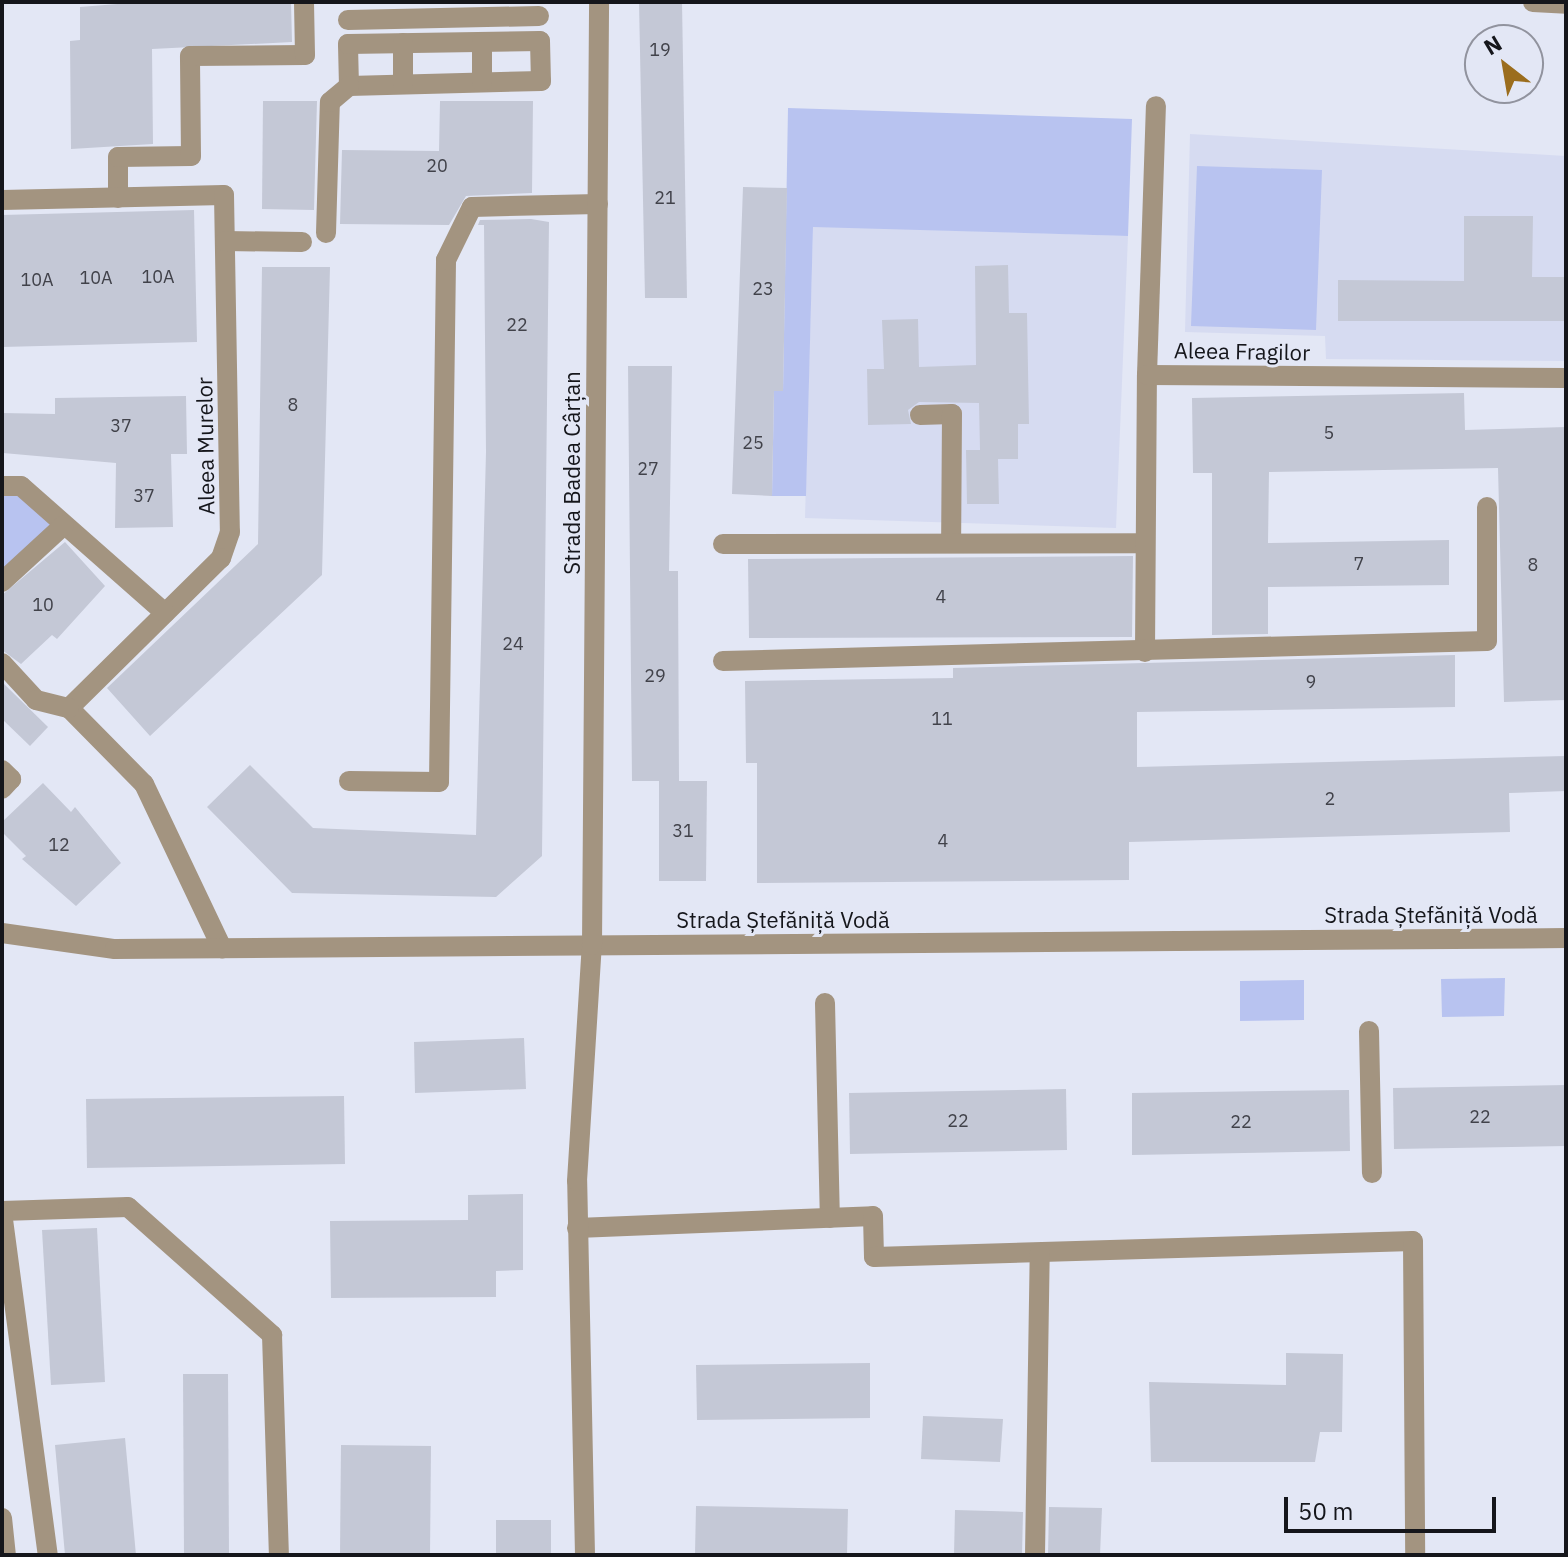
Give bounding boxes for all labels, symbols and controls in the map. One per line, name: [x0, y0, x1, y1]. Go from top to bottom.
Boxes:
north arrow: [1464, 24, 1544, 104]
text: N: [1478, 28, 1507, 61]
house number: 19: [649, 39, 671, 61]
house number: 20: [426, 155, 448, 177]
house number: 21: [654, 187, 676, 209]
house number: 10A: [141, 266, 175, 288]
house number: 10A: [79, 267, 113, 289]
house number: 10A: [20, 269, 54, 291]
house number: 23: [752, 278, 774, 300]
house number: 22: [506, 314, 528, 336]
street label: Aleea Fragilor: [1174, 337, 1310, 365]
street label: Strada Badea Cârțan: [559, 371, 585, 575]
street label: Aleea Murelor: [191, 377, 219, 515]
house number: 8: [288, 394, 298, 416]
house number: 37: [110, 415, 132, 437]
house number: 5: [1324, 422, 1334, 444]
house number: 25: [742, 432, 764, 454]
house number: 27: [637, 458, 659, 480]
house number: 37: [133, 485, 155, 507]
house number: 7: [1354, 553, 1364, 575]
house number: 8: [1528, 554, 1538, 576]
house number: 4: [936, 586, 946, 608]
house number: 10: [32, 594, 54, 616]
house number: 24: [502, 633, 524, 655]
house number: 29: [644, 665, 666, 687]
house number: 9: [1306, 671, 1316, 693]
house number: 11: [931, 708, 953, 730]
house number: 2: [1325, 788, 1335, 810]
house number: 31: [672, 820, 694, 842]
house number: 4: [938, 830, 948, 852]
house number: 12: [48, 834, 70, 856]
street label: Strada Ștefăniță Vodă: [1324, 902, 1538, 928]
street label: Strada Ștefăniță Vodă: [676, 907, 890, 933]
house number: 22: [1469, 1106, 1491, 1128]
house number: 22: [947, 1110, 969, 1132]
house number: 22: [1230, 1111, 1252, 1133]
scale bar: [1288, 1481, 1500, 1531]
text: 50 m: [1298, 1495, 1353, 1527]

